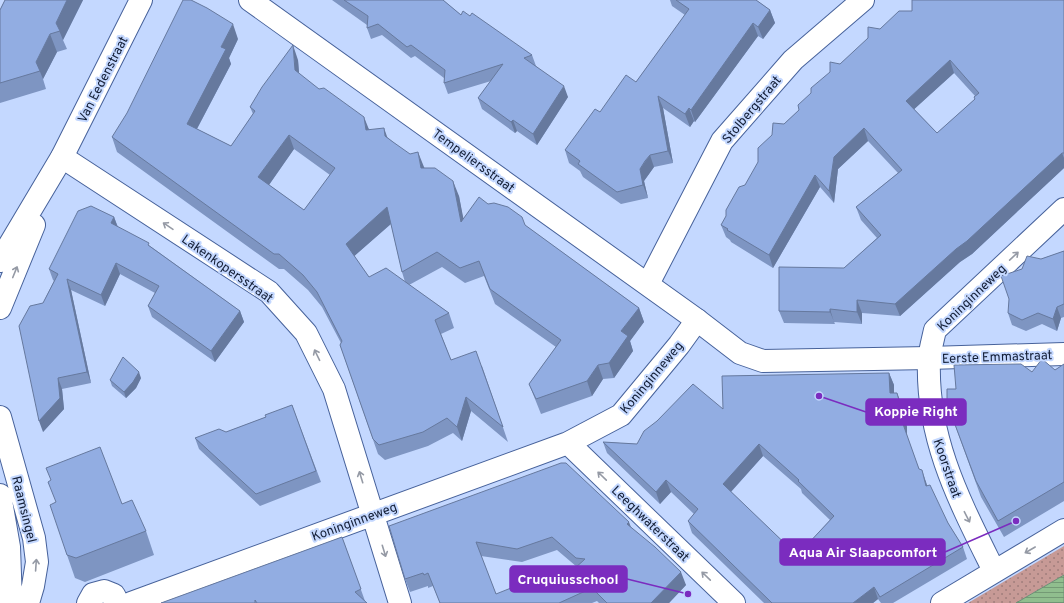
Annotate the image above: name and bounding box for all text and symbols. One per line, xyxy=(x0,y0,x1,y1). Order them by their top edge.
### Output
street label: Van Eedenstraat xyxy=(75,34,132,126)
street label: Stolbergstraat xyxy=(720,73,786,147)
street label: Tempeliersstraat xyxy=(429,126,517,197)
one-way arrow xyxy=(163,222,174,230)
street label: Lakenkopersstraat xyxy=(178,232,276,307)
one-way arrow xyxy=(1008,252,1018,261)
street label: Koninginneweg xyxy=(935,262,1010,335)
one-way arrow xyxy=(11,266,19,278)
street label: Koninginneweg xyxy=(618,339,688,418)
street label: Eerste Emmastraat xyxy=(942,348,1053,368)
one-way arrow xyxy=(313,349,320,361)
callout: Koppie Right xyxy=(866,399,966,425)
text: Koppie Right xyxy=(874,404,958,421)
street label: Koorstraat xyxy=(929,437,964,500)
one-way arrow xyxy=(357,470,364,483)
one-way arrow xyxy=(597,471,607,481)
street label: Raamsingel xyxy=(7,475,39,544)
street label: Leeghwaterstraat xyxy=(607,483,692,566)
street label: Koninginneweg xyxy=(310,500,400,546)
one-way arrow xyxy=(964,511,971,523)
callout: Aqua Air Slaapcomfort xyxy=(780,539,945,565)
one-way arrow xyxy=(381,545,388,558)
text: Aqua Air Slaapcomfort xyxy=(789,545,937,562)
one-way arrow xyxy=(1024,546,1036,554)
one-way arrow xyxy=(32,559,39,572)
callout: Cruquiusschool xyxy=(510,566,627,592)
one-way arrow xyxy=(701,571,711,581)
text: Cruquiusschool xyxy=(517,572,619,589)

